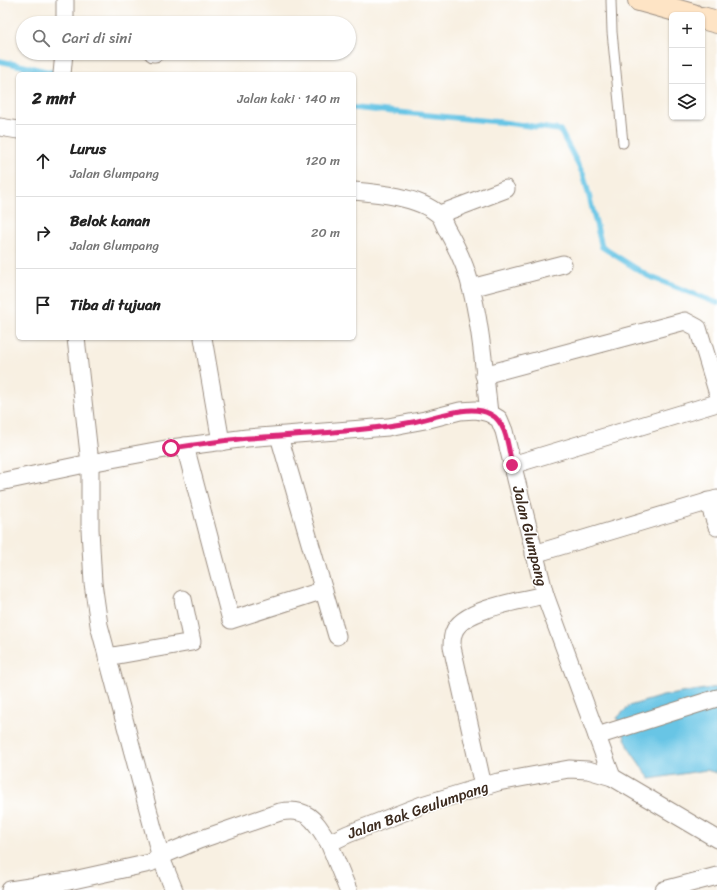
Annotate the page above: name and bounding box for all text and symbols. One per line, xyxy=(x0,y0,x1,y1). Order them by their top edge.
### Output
map controls xyxy=(669,12,705,120)
button: + xyxy=(669,12,705,48)
search box xyxy=(16,16,356,60)
text: Cari di sini xyxy=(62,25,132,51)
icon: search xyxy=(30,27,52,49)
button: − xyxy=(669,48,705,84)
text: 2 mnt xyxy=(32,83,75,113)
button: layers xyxy=(669,84,705,120)
text: Jalan kaki · 140 m xyxy=(237,87,340,110)
text: Lurus xyxy=(70,136,106,162)
text: 120 m xyxy=(305,149,340,172)
icon: ahead xyxy=(32,150,54,172)
text: Jalan Glumpang xyxy=(70,162,159,185)
text: Belok kanan xyxy=(70,208,150,234)
text: 20 m xyxy=(311,221,340,244)
icon: right xyxy=(32,222,54,244)
text: Jalan Glumpang xyxy=(70,234,159,257)
text: Tiba di tujuan xyxy=(70,292,161,318)
icon: arrive xyxy=(32,294,54,316)
route start xyxy=(162,439,180,457)
route end xyxy=(503,456,521,474)
street label: Jalan Glumpang xyxy=(505,482,555,589)
street label: Jalan Bak Geulumpang xyxy=(343,774,492,847)

